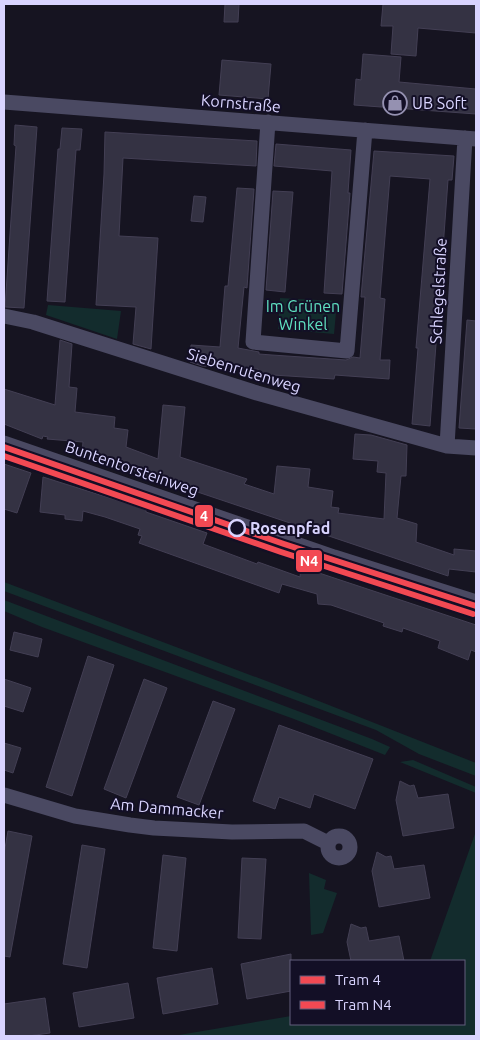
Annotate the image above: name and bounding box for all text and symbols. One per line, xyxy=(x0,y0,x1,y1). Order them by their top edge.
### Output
shop icon: UB Soft xyxy=(382,90,408,116)
street label: Kornstraße xyxy=(200,91,282,115)
place label: UB Soft xyxy=(412,94,468,112)
street label: Schlegelstraße xyxy=(426,238,450,344)
park label: Im Grünen Winkel xyxy=(266,297,340,333)
street label: Siebenrutenweg xyxy=(185,344,303,396)
street label: Buntentorsteinweg xyxy=(63,437,201,499)
line badge: 4 xyxy=(194,504,214,528)
text: 4 xyxy=(200,508,208,524)
marker: Rosenpfad xyxy=(228,519,246,537)
place label: Rosenpfad xyxy=(250,519,330,537)
line badge: N4 xyxy=(295,549,323,573)
text: N4 xyxy=(300,553,318,569)
street label: Am Dammacker xyxy=(110,794,224,822)
legend xyxy=(290,960,465,1025)
text: Tram 4 xyxy=(335,971,381,988)
text: Tram N4 xyxy=(335,996,392,1013)

